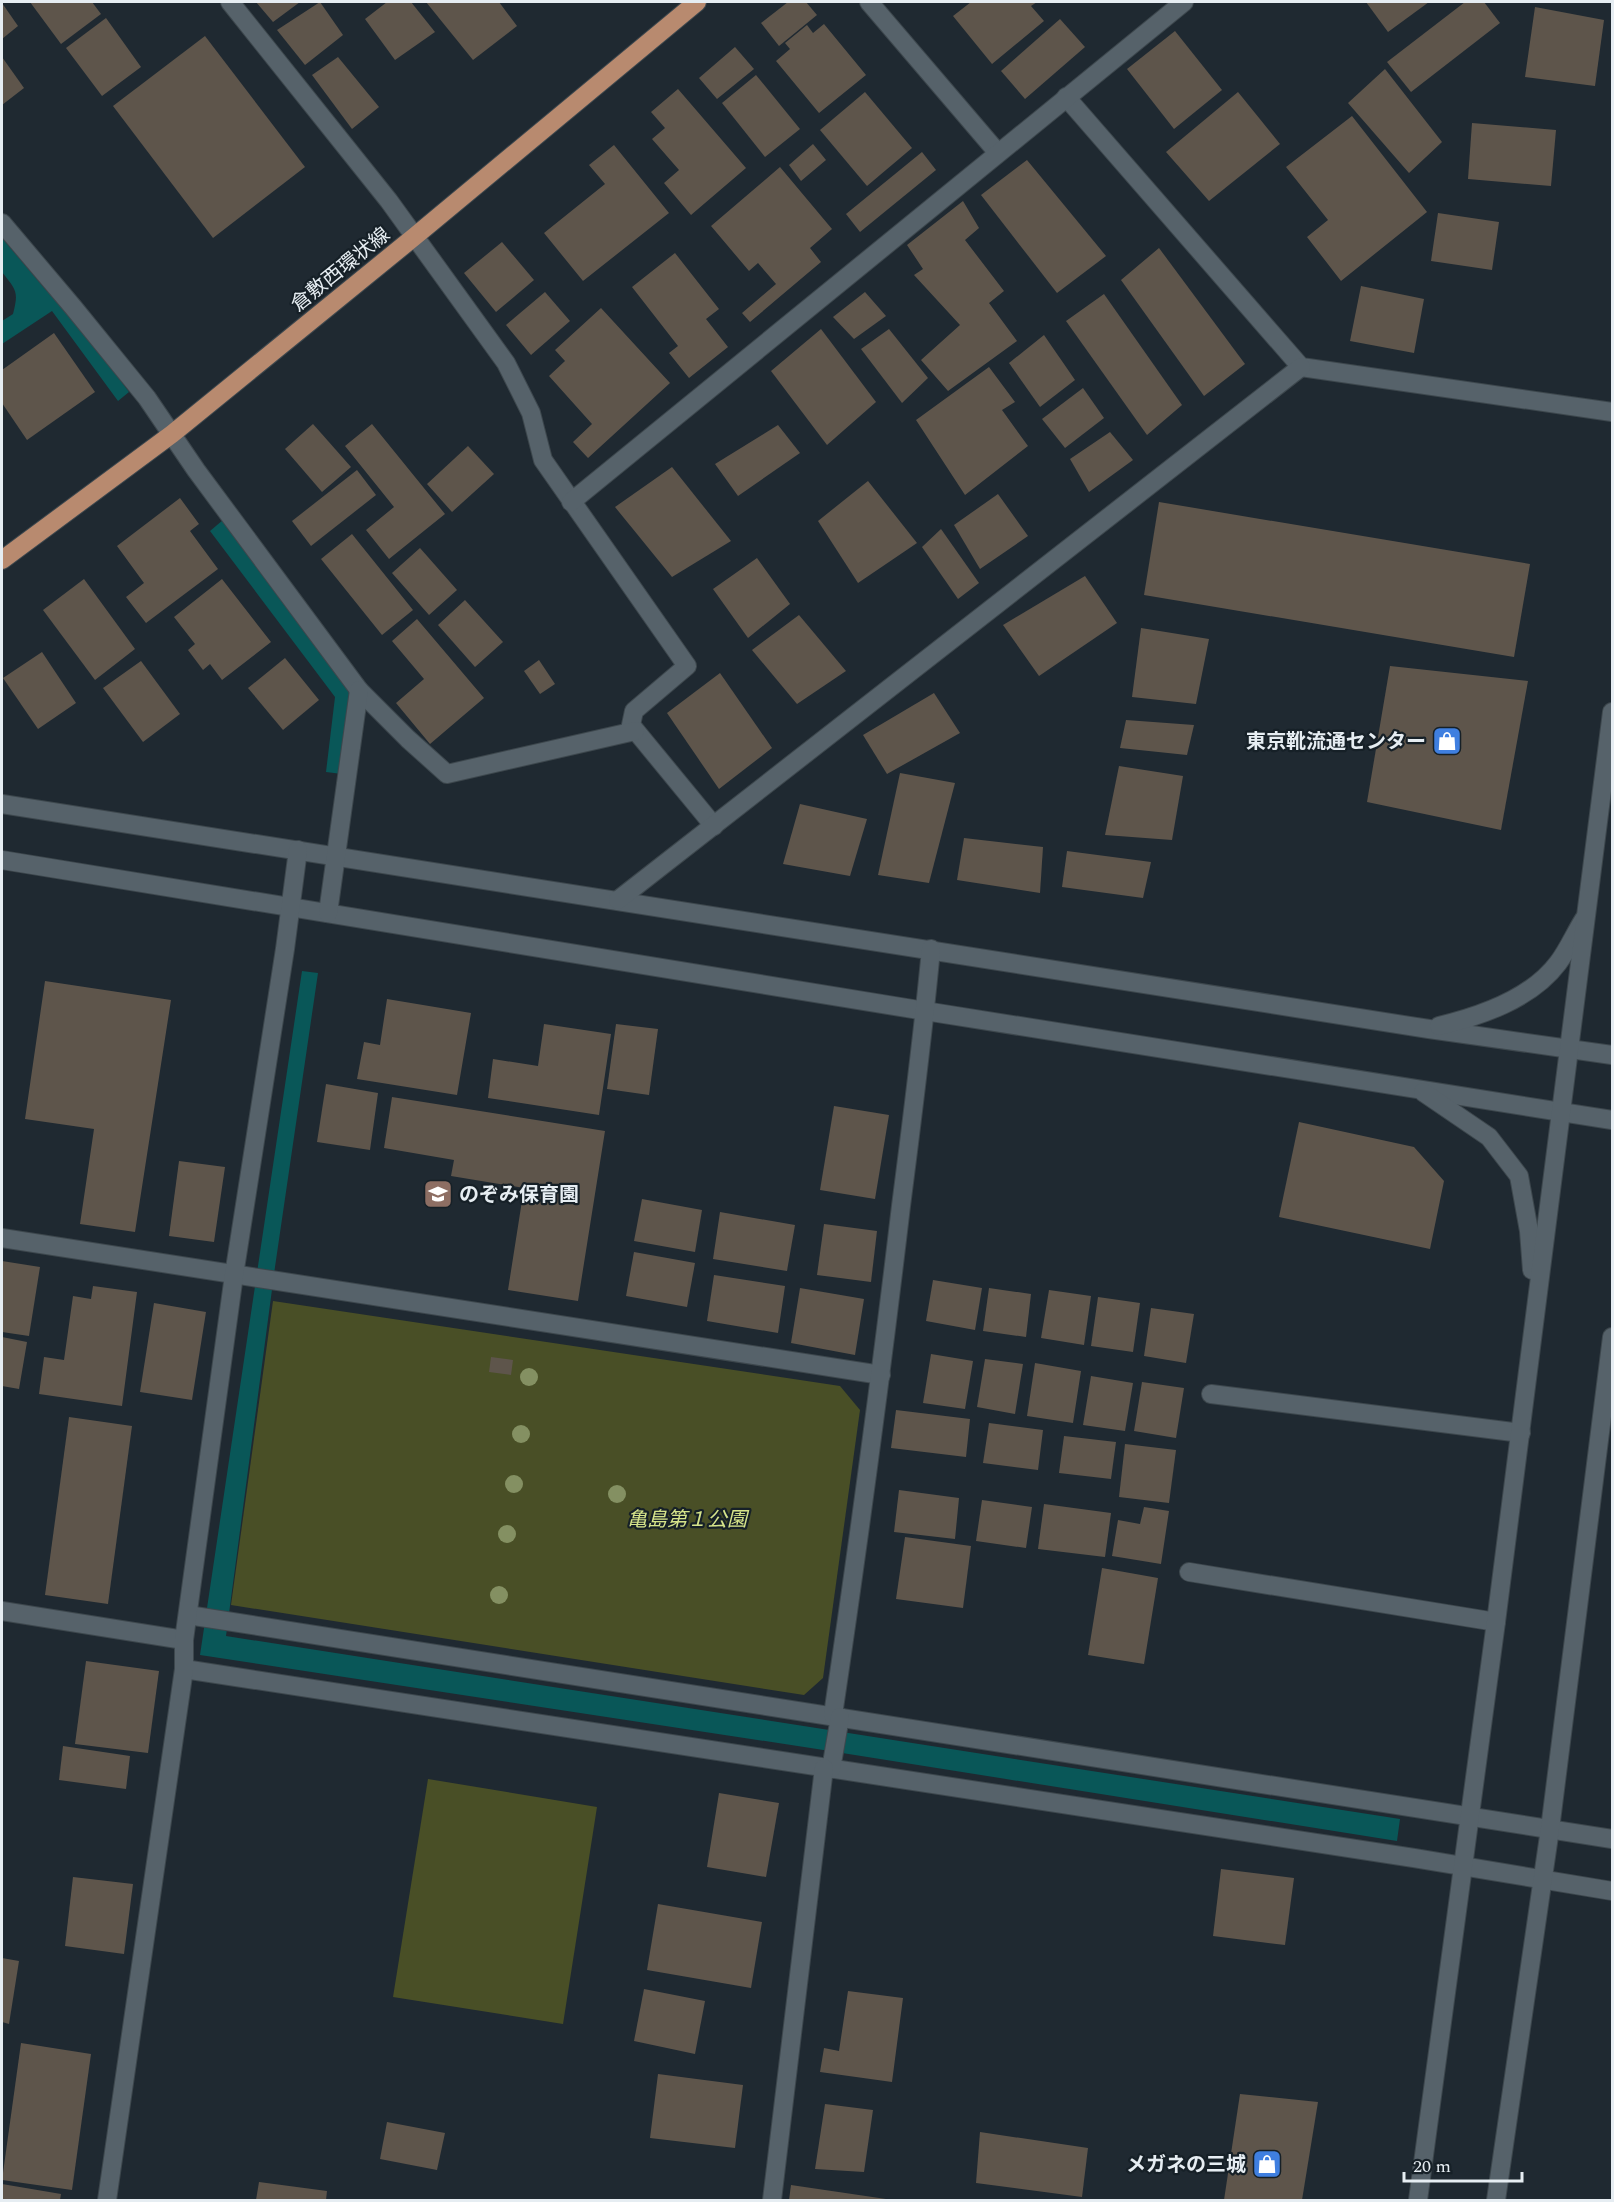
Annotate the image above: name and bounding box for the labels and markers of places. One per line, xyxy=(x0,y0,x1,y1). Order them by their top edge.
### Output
shop icon: 東京靴流通センター xyxy=(1431,725,1463,757)
place label: 東京靴流通センター xyxy=(1246,727,1426,757)
school or university icon: のぞみ保育園 xyxy=(422,1178,454,1210)
place label: のぞみ保育園 xyxy=(459,1180,579,1210)
shop icon: メガネの三城 xyxy=(1251,2148,1283,2180)
place label: メガネの三城 xyxy=(1126,2150,1246,2180)

